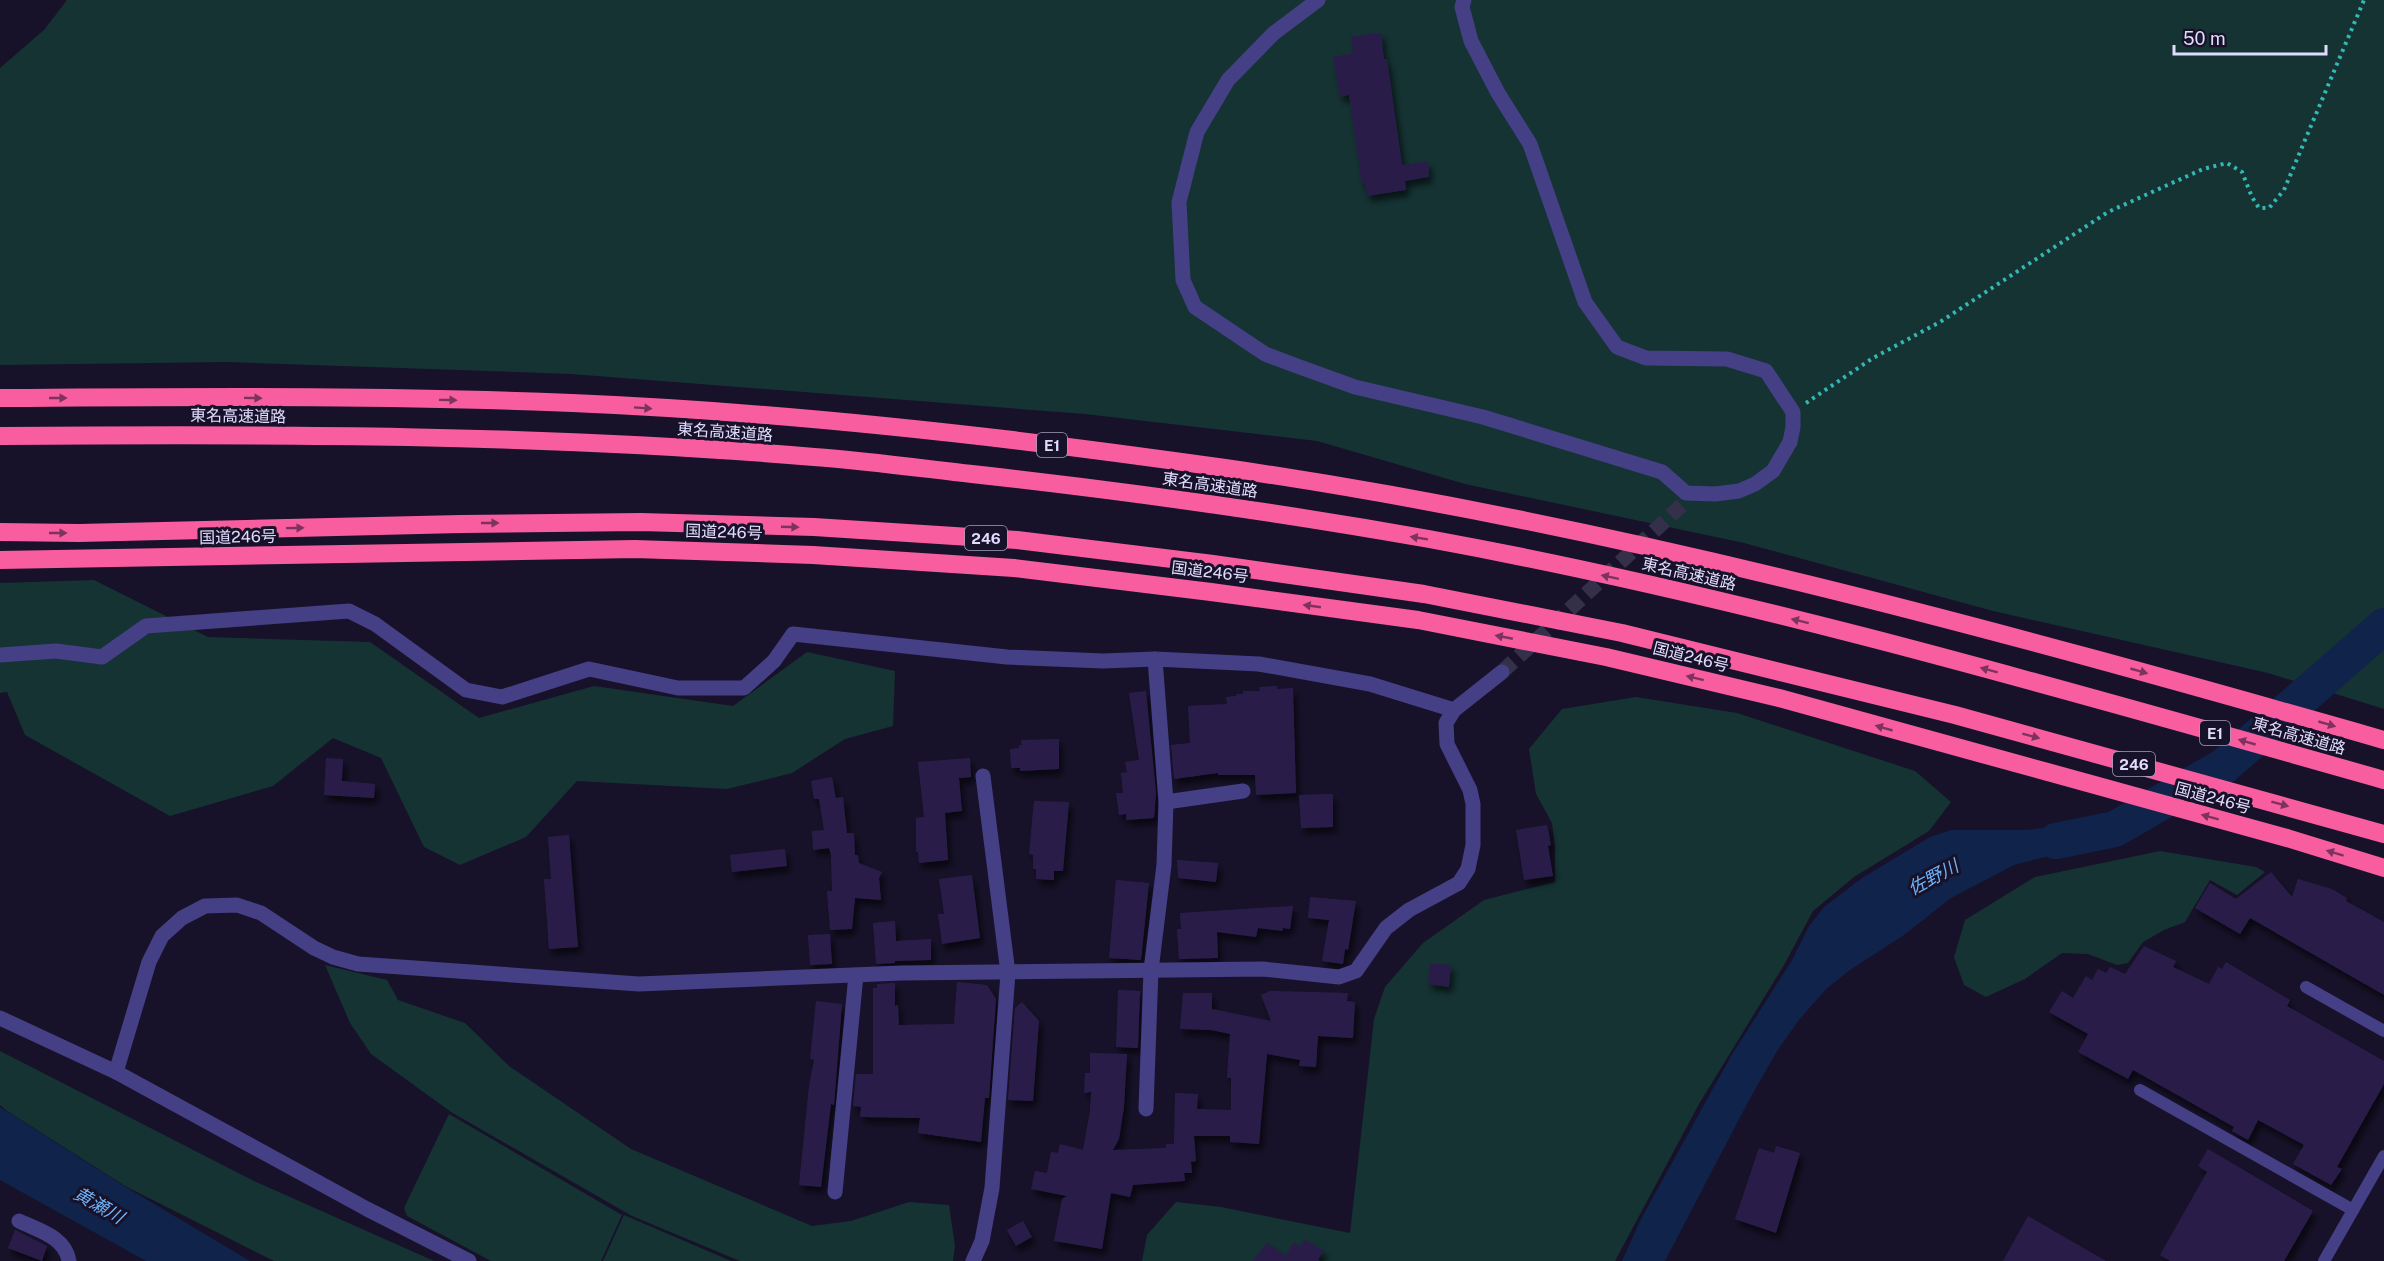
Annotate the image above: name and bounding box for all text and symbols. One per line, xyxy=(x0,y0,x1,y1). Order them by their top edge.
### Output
scale bar xyxy=(2174,18,2326,56)
text: 50 m xyxy=(2183,28,2226,49)
one-way arrow xyxy=(49,393,68,403)
one-way arrow xyxy=(244,393,263,403)
one-way arrow xyxy=(439,395,458,405)
one-way arrow xyxy=(634,403,653,412)
street label: 東名高速道路 xyxy=(190,406,286,426)
street label: 東名高速道路 xyxy=(676,419,774,445)
road number: E1 xyxy=(1037,433,1067,457)
street label: 東名高速道路 xyxy=(1161,469,1259,501)
one-way arrow xyxy=(481,519,500,528)
street label: 国道246号 xyxy=(685,521,763,543)
one-way arrow xyxy=(781,522,800,531)
one-way arrow xyxy=(286,523,305,532)
road number: 246 xyxy=(965,526,1007,550)
street label: 国道246号 xyxy=(199,527,277,547)
one-way arrow xyxy=(49,528,68,538)
one-way arrow xyxy=(1410,533,1429,542)
street label: 東名高速道路 xyxy=(1640,554,1738,594)
street label: 国道246号 xyxy=(1170,558,1250,586)
one-way arrow xyxy=(1601,572,1620,581)
one-way arrow xyxy=(1302,601,1321,610)
one-way arrow xyxy=(1791,615,1809,625)
one-way arrow xyxy=(1495,632,1514,641)
street label: 国道246号 xyxy=(1651,638,1731,676)
one-way arrow xyxy=(1980,665,1998,674)
one-way arrow xyxy=(2131,667,2149,676)
one-way arrow xyxy=(1686,673,1704,683)
street label: 東名高速道路 xyxy=(2250,714,2348,758)
one-way arrow xyxy=(2318,720,2336,729)
road number: E1 xyxy=(2200,721,2230,745)
one-way arrow xyxy=(1874,723,1892,732)
one-way arrow xyxy=(2022,732,2040,741)
one-way arrow xyxy=(2238,736,2256,746)
road number: 246 xyxy=(2113,752,2155,776)
street label: 国道246号 xyxy=(2173,779,2253,817)
one-way arrow xyxy=(2271,800,2289,810)
one-way arrow xyxy=(2201,812,2219,821)
one-way arrow xyxy=(2326,848,2344,857)
water label: 佐野川 xyxy=(1904,854,1964,899)
water label: 黄瀬川 xyxy=(70,1182,129,1229)

